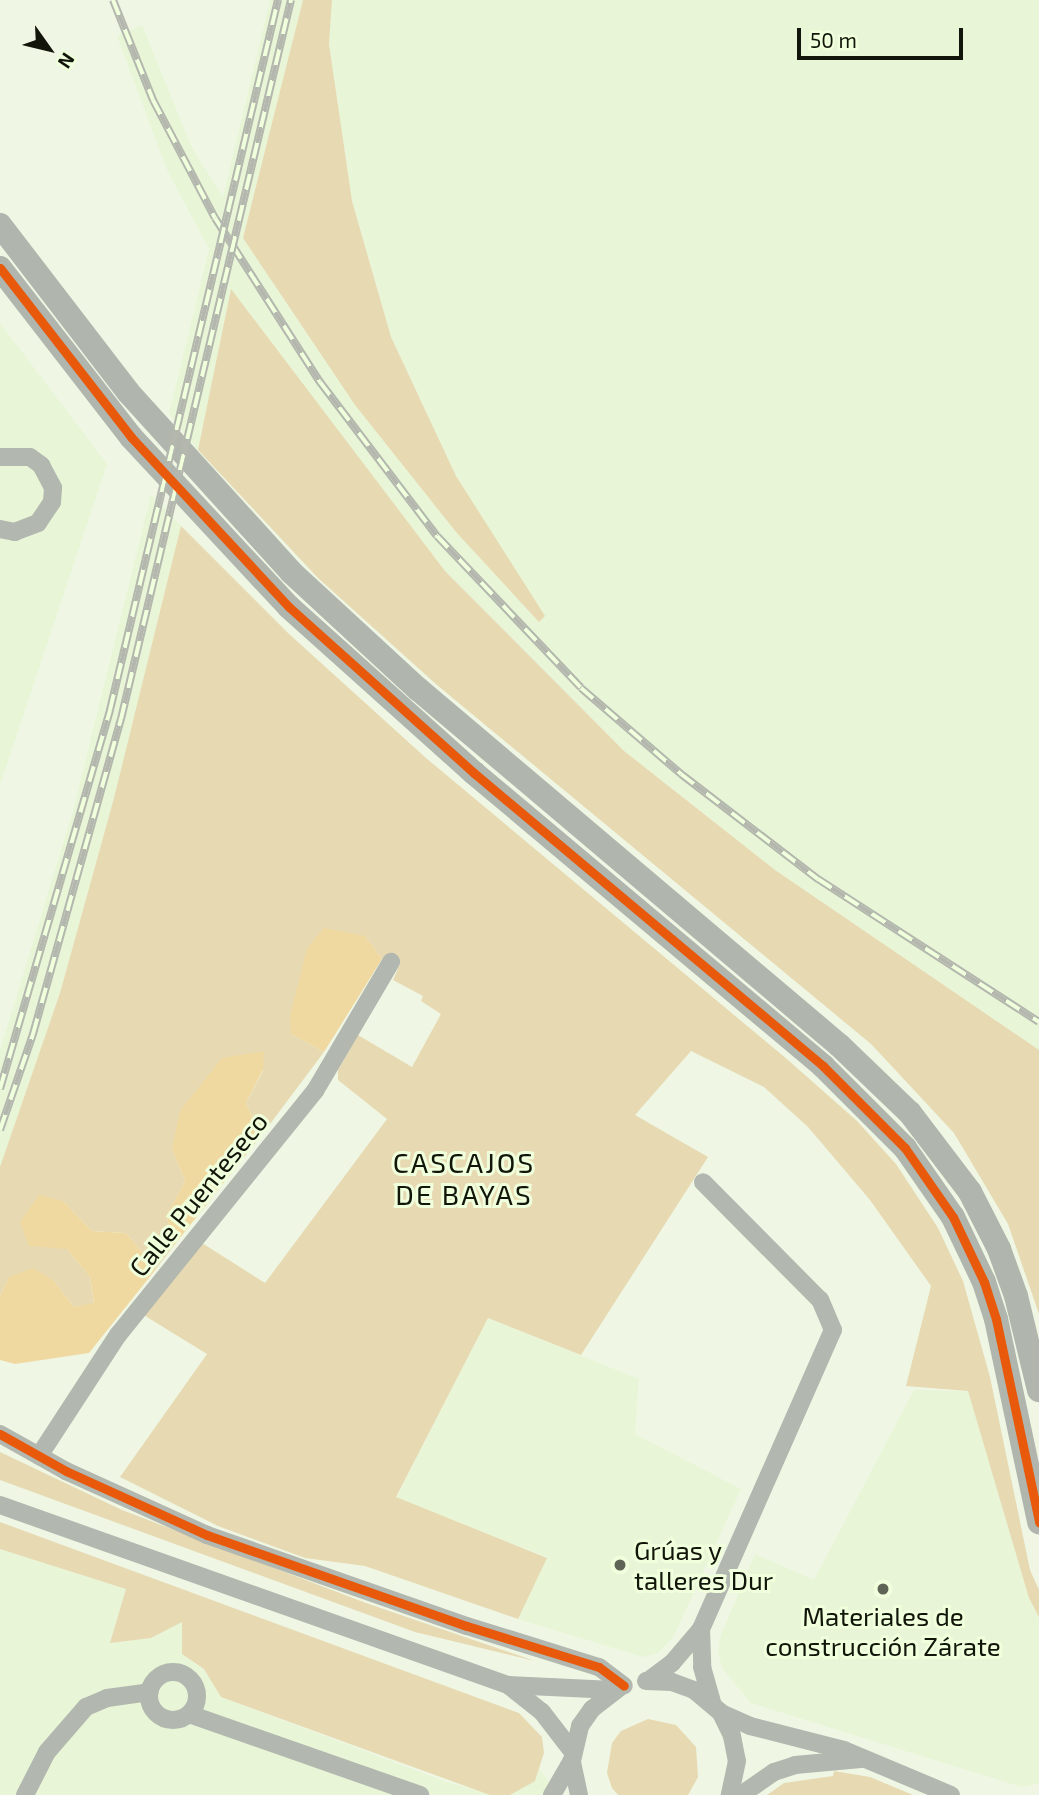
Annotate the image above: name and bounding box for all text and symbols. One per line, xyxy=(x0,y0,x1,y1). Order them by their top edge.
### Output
north arrow xyxy=(14,14,84,84)
scale bar xyxy=(801,14,967,58)
text: 50 m xyxy=(810,27,857,52)
text: N xyxy=(53,49,80,73)
street label: Calle Puenteseco xyxy=(122,1106,274,1282)
district label: CASCAJOS DE BAYAS xyxy=(394,1145,534,1211)
place label: Grúas y talleres Dur xyxy=(634,1534,773,1596)
marker: Grúas y talleres Dur xyxy=(612,1557,628,1573)
marker: Materiales de construcción Zárate xyxy=(875,1581,891,1597)
place label: Materiales de construcción Zárate xyxy=(765,1600,1001,1662)

